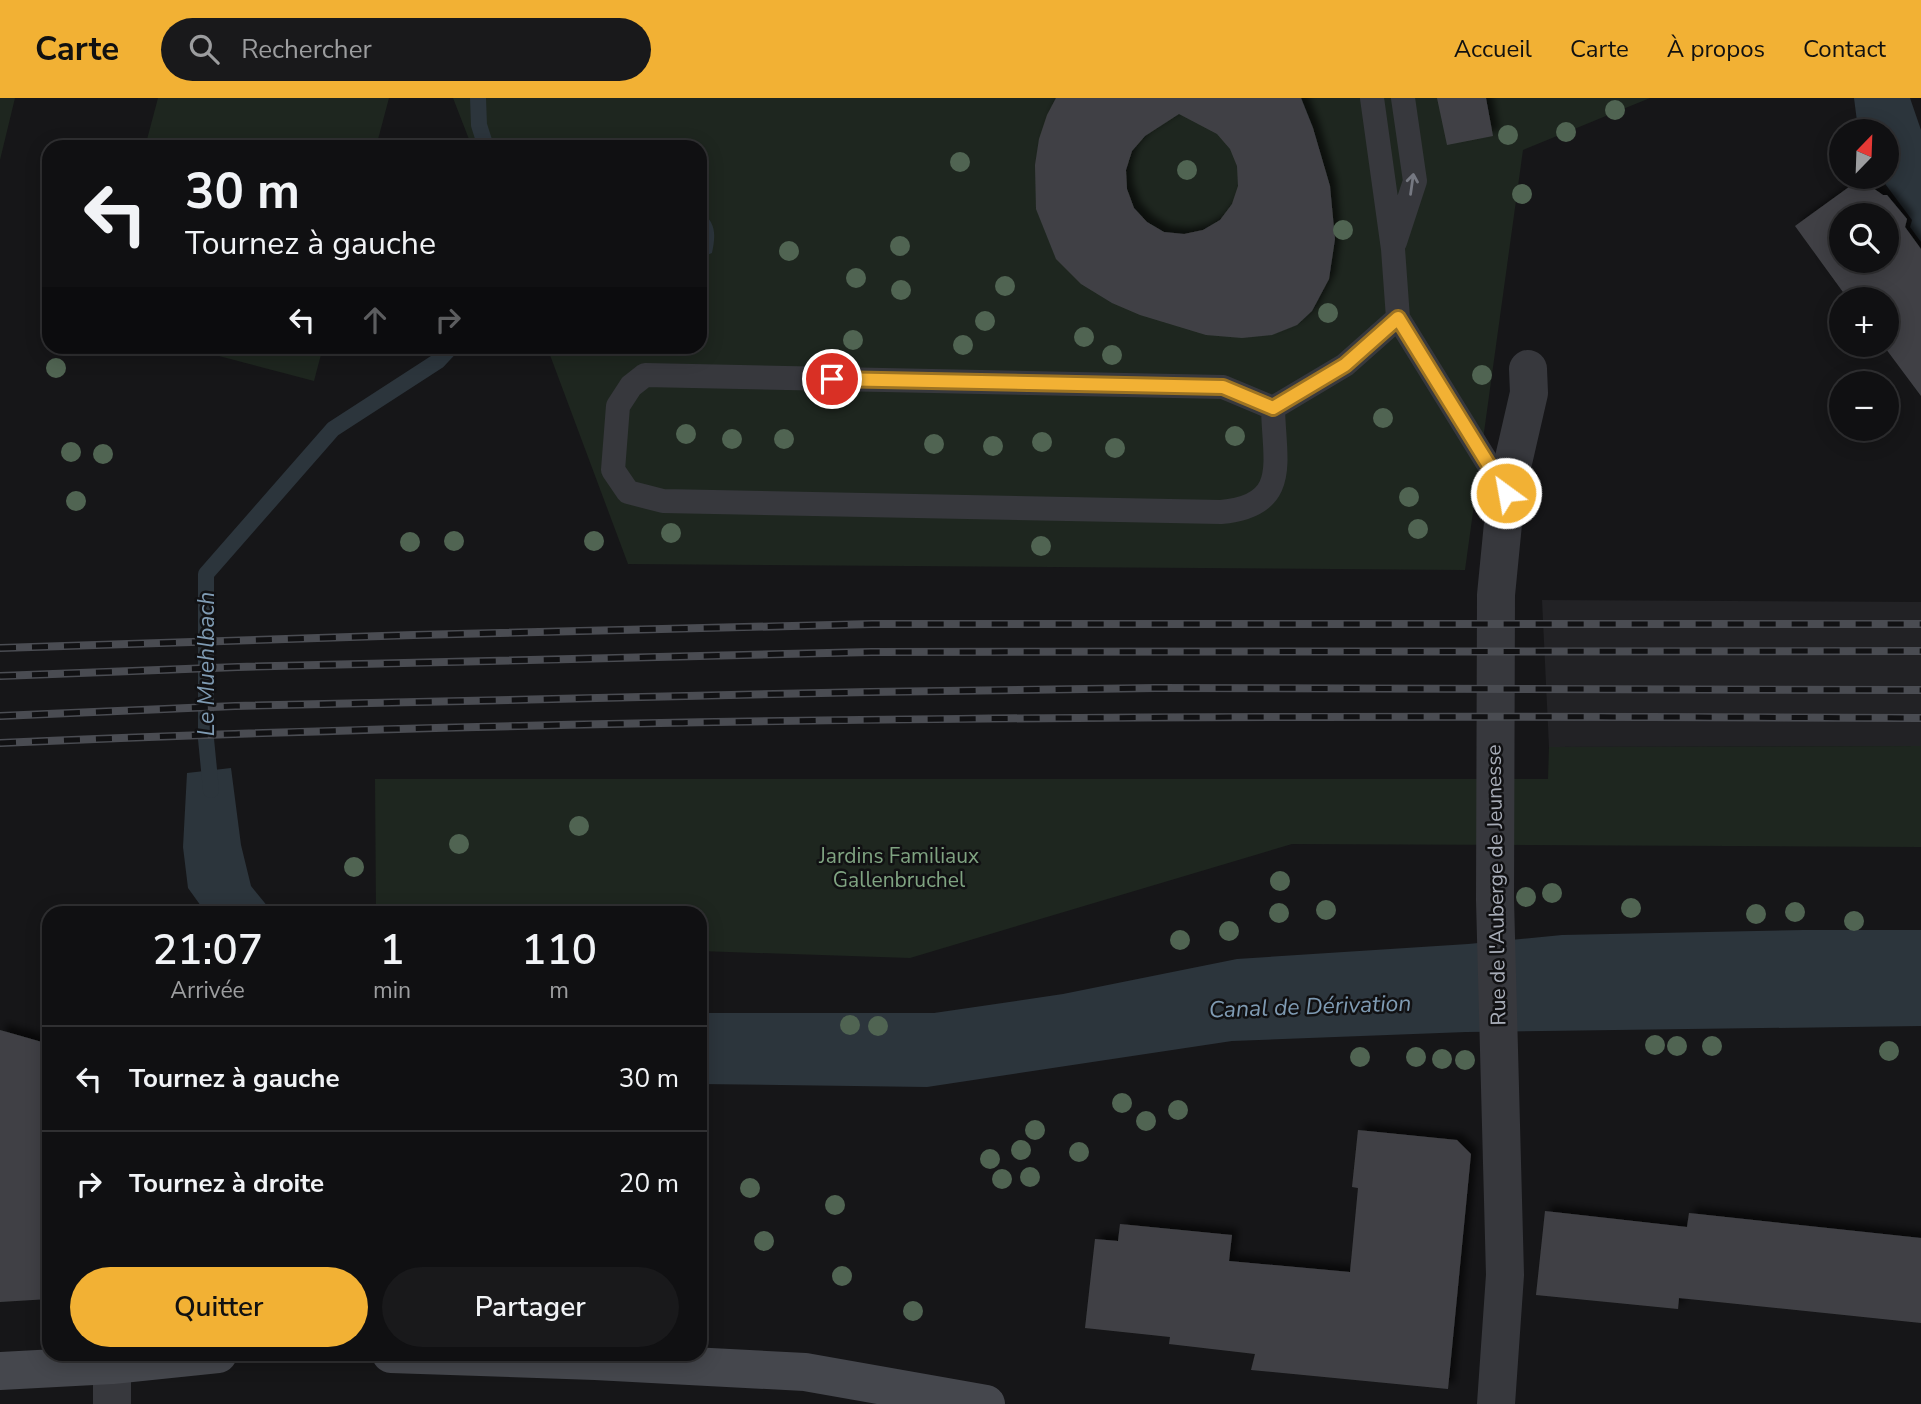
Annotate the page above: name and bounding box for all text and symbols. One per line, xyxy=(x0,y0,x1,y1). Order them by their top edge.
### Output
search box xyxy=(161,18,651,81)
text: Carte xyxy=(35,27,119,72)
icon: search xyxy=(185,30,223,68)
text: Rechercher xyxy=(241,32,372,67)
text: Accueil xyxy=(1454,33,1532,65)
text: Carte xyxy=(1570,33,1629,65)
text: À propos xyxy=(1667,33,1765,65)
text: Contact xyxy=(1803,33,1886,65)
north arrow xyxy=(1829,119,1899,189)
map controls xyxy=(1829,119,1899,441)
text: 30 m xyxy=(185,158,300,225)
icon: left xyxy=(70,168,161,259)
one-way arrow xyxy=(1405,173,1418,196)
button: search xyxy=(1829,203,1899,273)
text: Tournez à gauche xyxy=(185,222,436,265)
button: + xyxy=(1829,287,1899,357)
icon: left xyxy=(283,301,321,339)
icon: ahead xyxy=(356,301,394,339)
icon: right xyxy=(429,301,467,339)
pin xyxy=(802,349,862,409)
icon: arrive xyxy=(813,360,851,398)
button: − xyxy=(1829,371,1899,441)
position arrow xyxy=(1469,456,1543,530)
water label: Le Muehlbach xyxy=(191,592,222,736)
street label: Rue de l'Auberge de Jeunesse xyxy=(1480,744,1512,1026)
park label: Jardins Familiaux Gallenbruchel xyxy=(818,842,979,894)
text: 21:07 xyxy=(152,922,263,979)
text: 1 xyxy=(379,922,405,979)
text: 110 xyxy=(521,922,597,979)
text: Arrivée xyxy=(170,975,245,1006)
text: min xyxy=(373,975,411,1006)
text: m xyxy=(549,975,569,1006)
water label: Canal de Dérivation xyxy=(1208,987,1412,1026)
icon: left xyxy=(70,1060,108,1098)
text: Tournez à gauche xyxy=(129,1061,340,1096)
text: 30 m xyxy=(619,1061,679,1096)
icon: right xyxy=(70,1165,108,1203)
text: Tournez à droite xyxy=(129,1166,324,1201)
text: 20 m xyxy=(619,1166,679,1201)
button: Quitter xyxy=(70,1267,368,1347)
button: Partager xyxy=(382,1267,679,1347)

